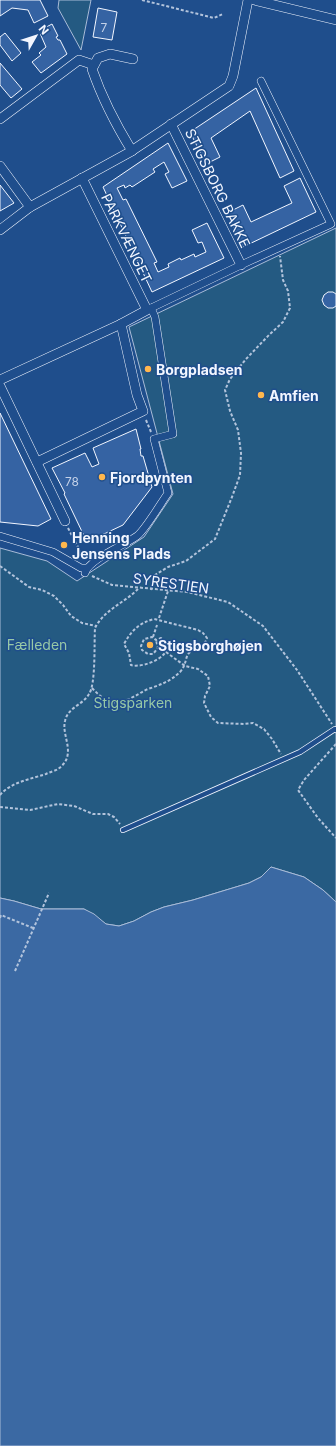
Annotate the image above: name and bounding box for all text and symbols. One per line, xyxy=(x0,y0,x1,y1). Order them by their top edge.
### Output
north arrow xyxy=(16,16,56,56)
house number: 7 xyxy=(101,20,108,35)
text: N xyxy=(36,22,52,37)
street label: STIGSBORG BAKKE xyxy=(182,126,254,250)
street label: PARKVÆNGET xyxy=(98,191,156,285)
place label: Borgpladsen xyxy=(156,361,243,378)
marker: Borgpladsen xyxy=(143,364,153,374)
place label: Amfien xyxy=(269,387,319,404)
marker: Amfien xyxy=(256,390,266,400)
place label: Fjordpynten xyxy=(110,469,193,486)
marker: Fjordpynten xyxy=(97,472,107,482)
house number: 78 xyxy=(65,474,79,489)
place label: Henning Jensens Plads xyxy=(72,529,171,562)
marker: Henning Jensens Plads xyxy=(59,540,69,550)
street label: SYRESTIEN xyxy=(132,569,210,597)
park label: Fælleden xyxy=(7,636,67,653)
place label: Stigsborghøjen xyxy=(158,637,263,654)
marker: Stigsborghøjen xyxy=(145,640,155,650)
park label: Stigsparken xyxy=(94,694,172,711)

